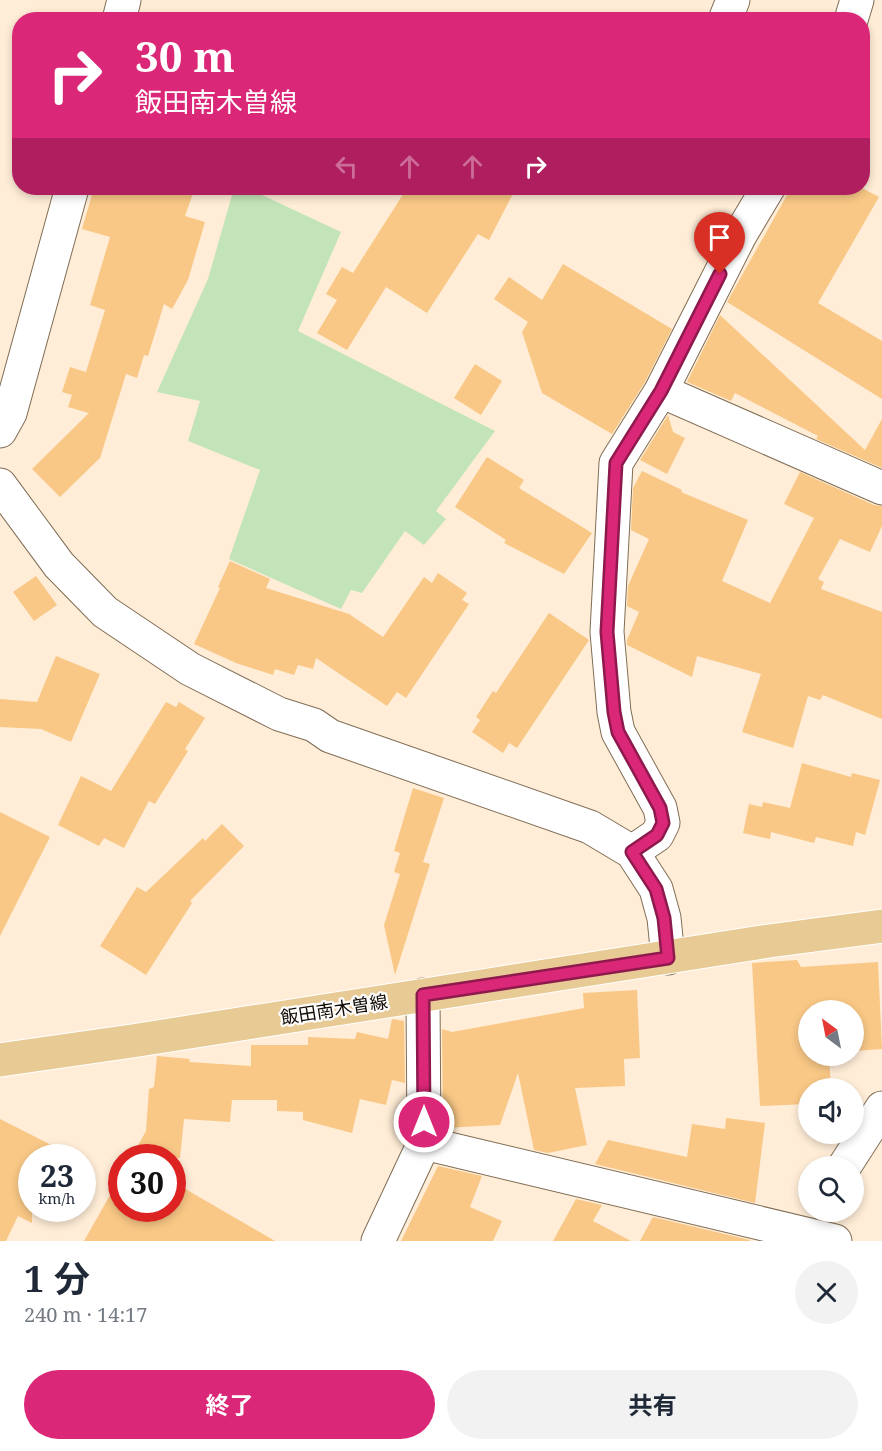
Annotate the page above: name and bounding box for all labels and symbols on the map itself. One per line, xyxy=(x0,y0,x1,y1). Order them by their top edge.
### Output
pin xyxy=(694,212,745,274)
street label: 飯田南木曽線 xyxy=(279,989,389,1029)
north arrow xyxy=(798,1000,864,1066)
position arrow xyxy=(392,1090,456,1154)
speed limit sign: 30 xyxy=(108,1144,186,1222)

